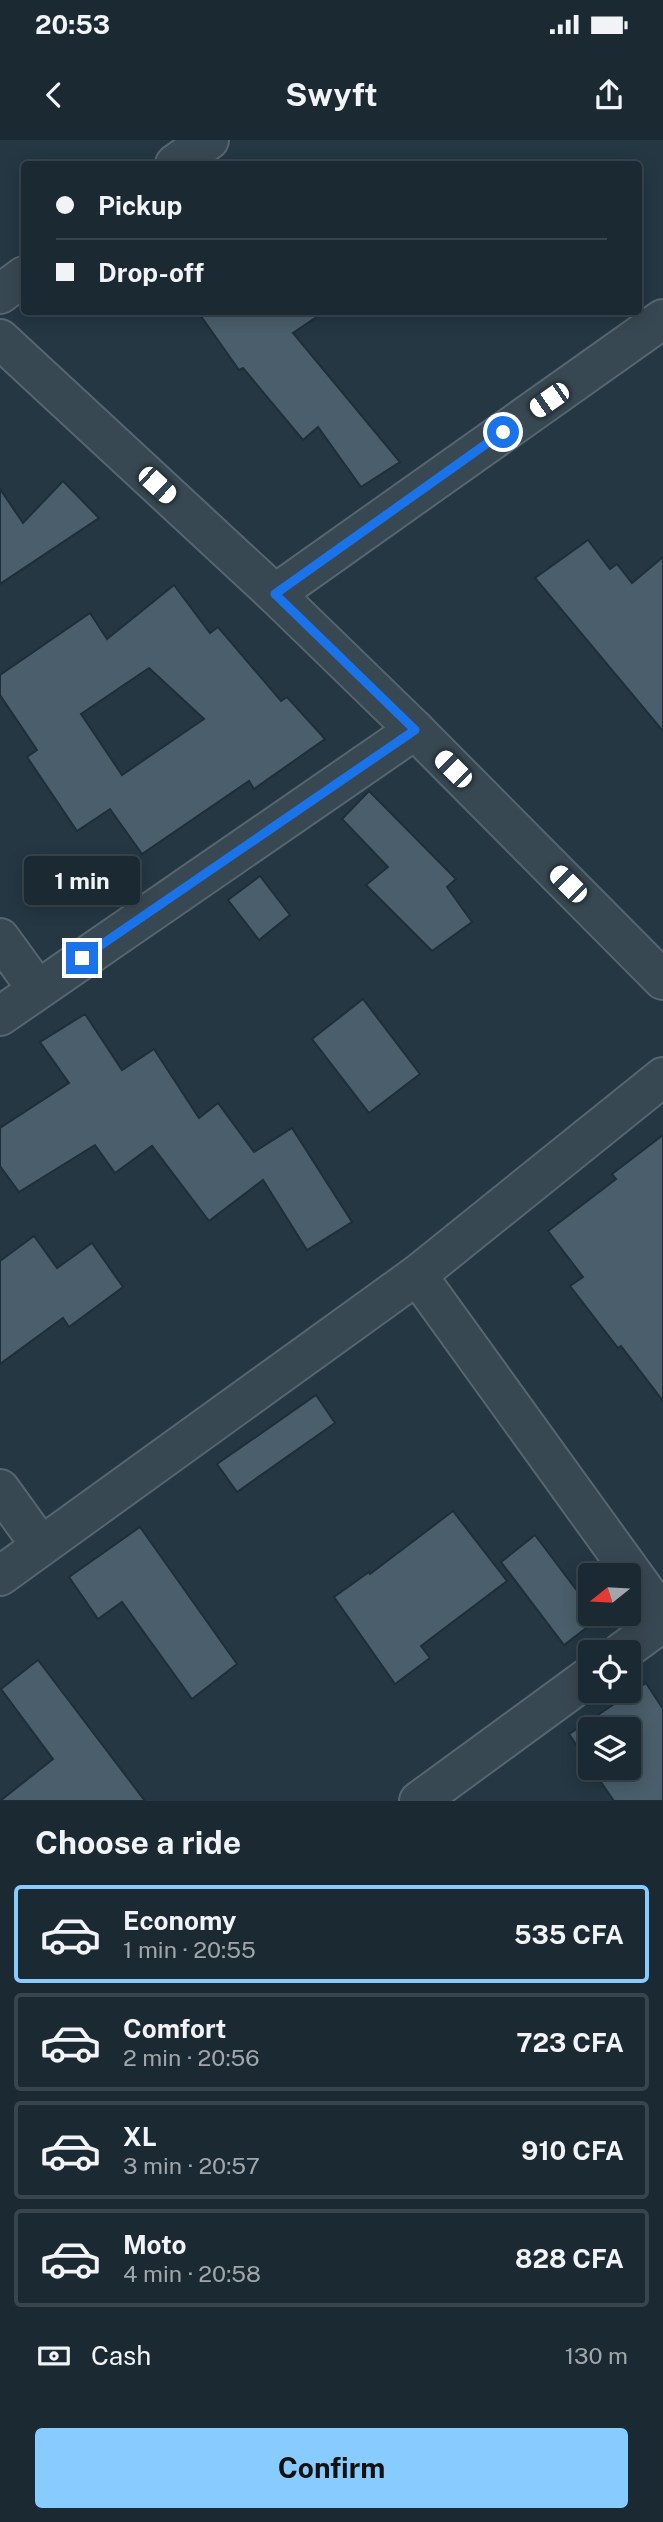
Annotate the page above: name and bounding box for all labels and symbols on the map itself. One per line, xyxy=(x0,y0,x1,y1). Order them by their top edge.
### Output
car xyxy=(526,379,573,421)
route start xyxy=(487,416,519,448)
car xyxy=(135,463,180,507)
car xyxy=(431,747,476,791)
callout: 1 min xyxy=(24,856,140,906)
car xyxy=(546,862,591,906)
route end xyxy=(66,942,98,974)
north arrow xyxy=(578,1563,640,1626)

